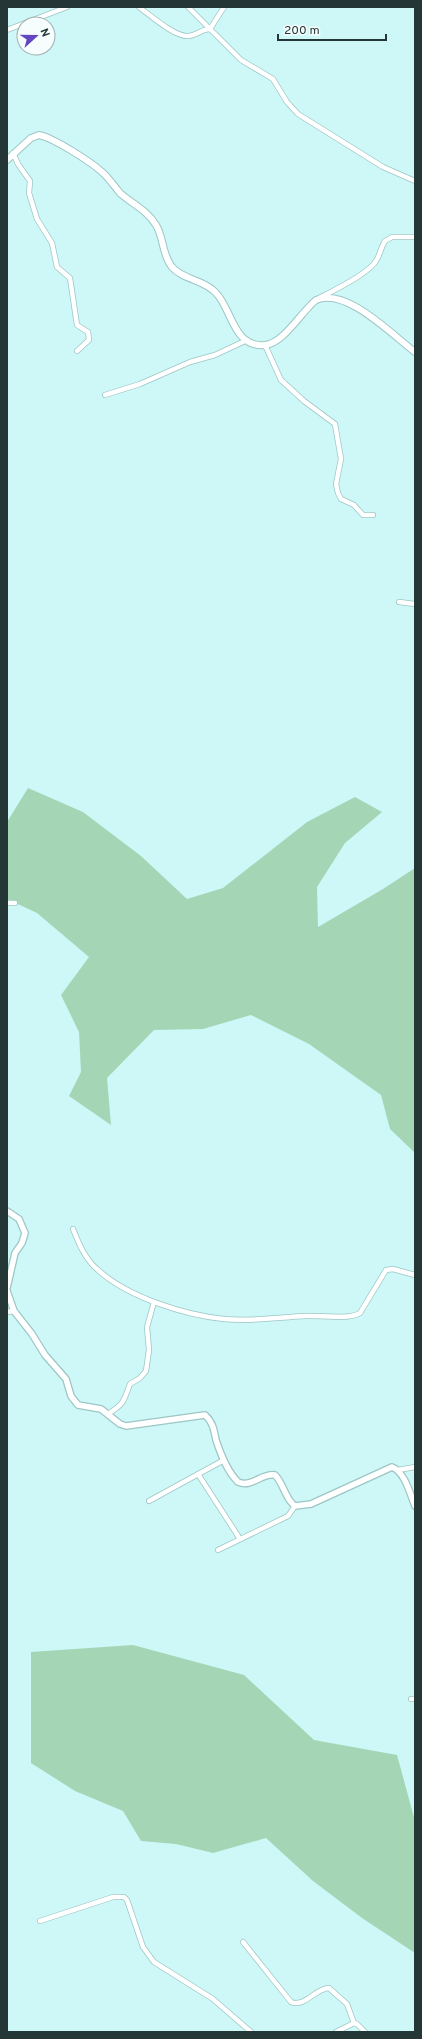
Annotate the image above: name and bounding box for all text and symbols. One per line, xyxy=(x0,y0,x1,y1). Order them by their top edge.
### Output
north arrow xyxy=(16,16,56,56)
scale bar xyxy=(278,16,386,42)
text: 200 m xyxy=(284,23,320,39)
text: N xyxy=(36,27,52,39)

